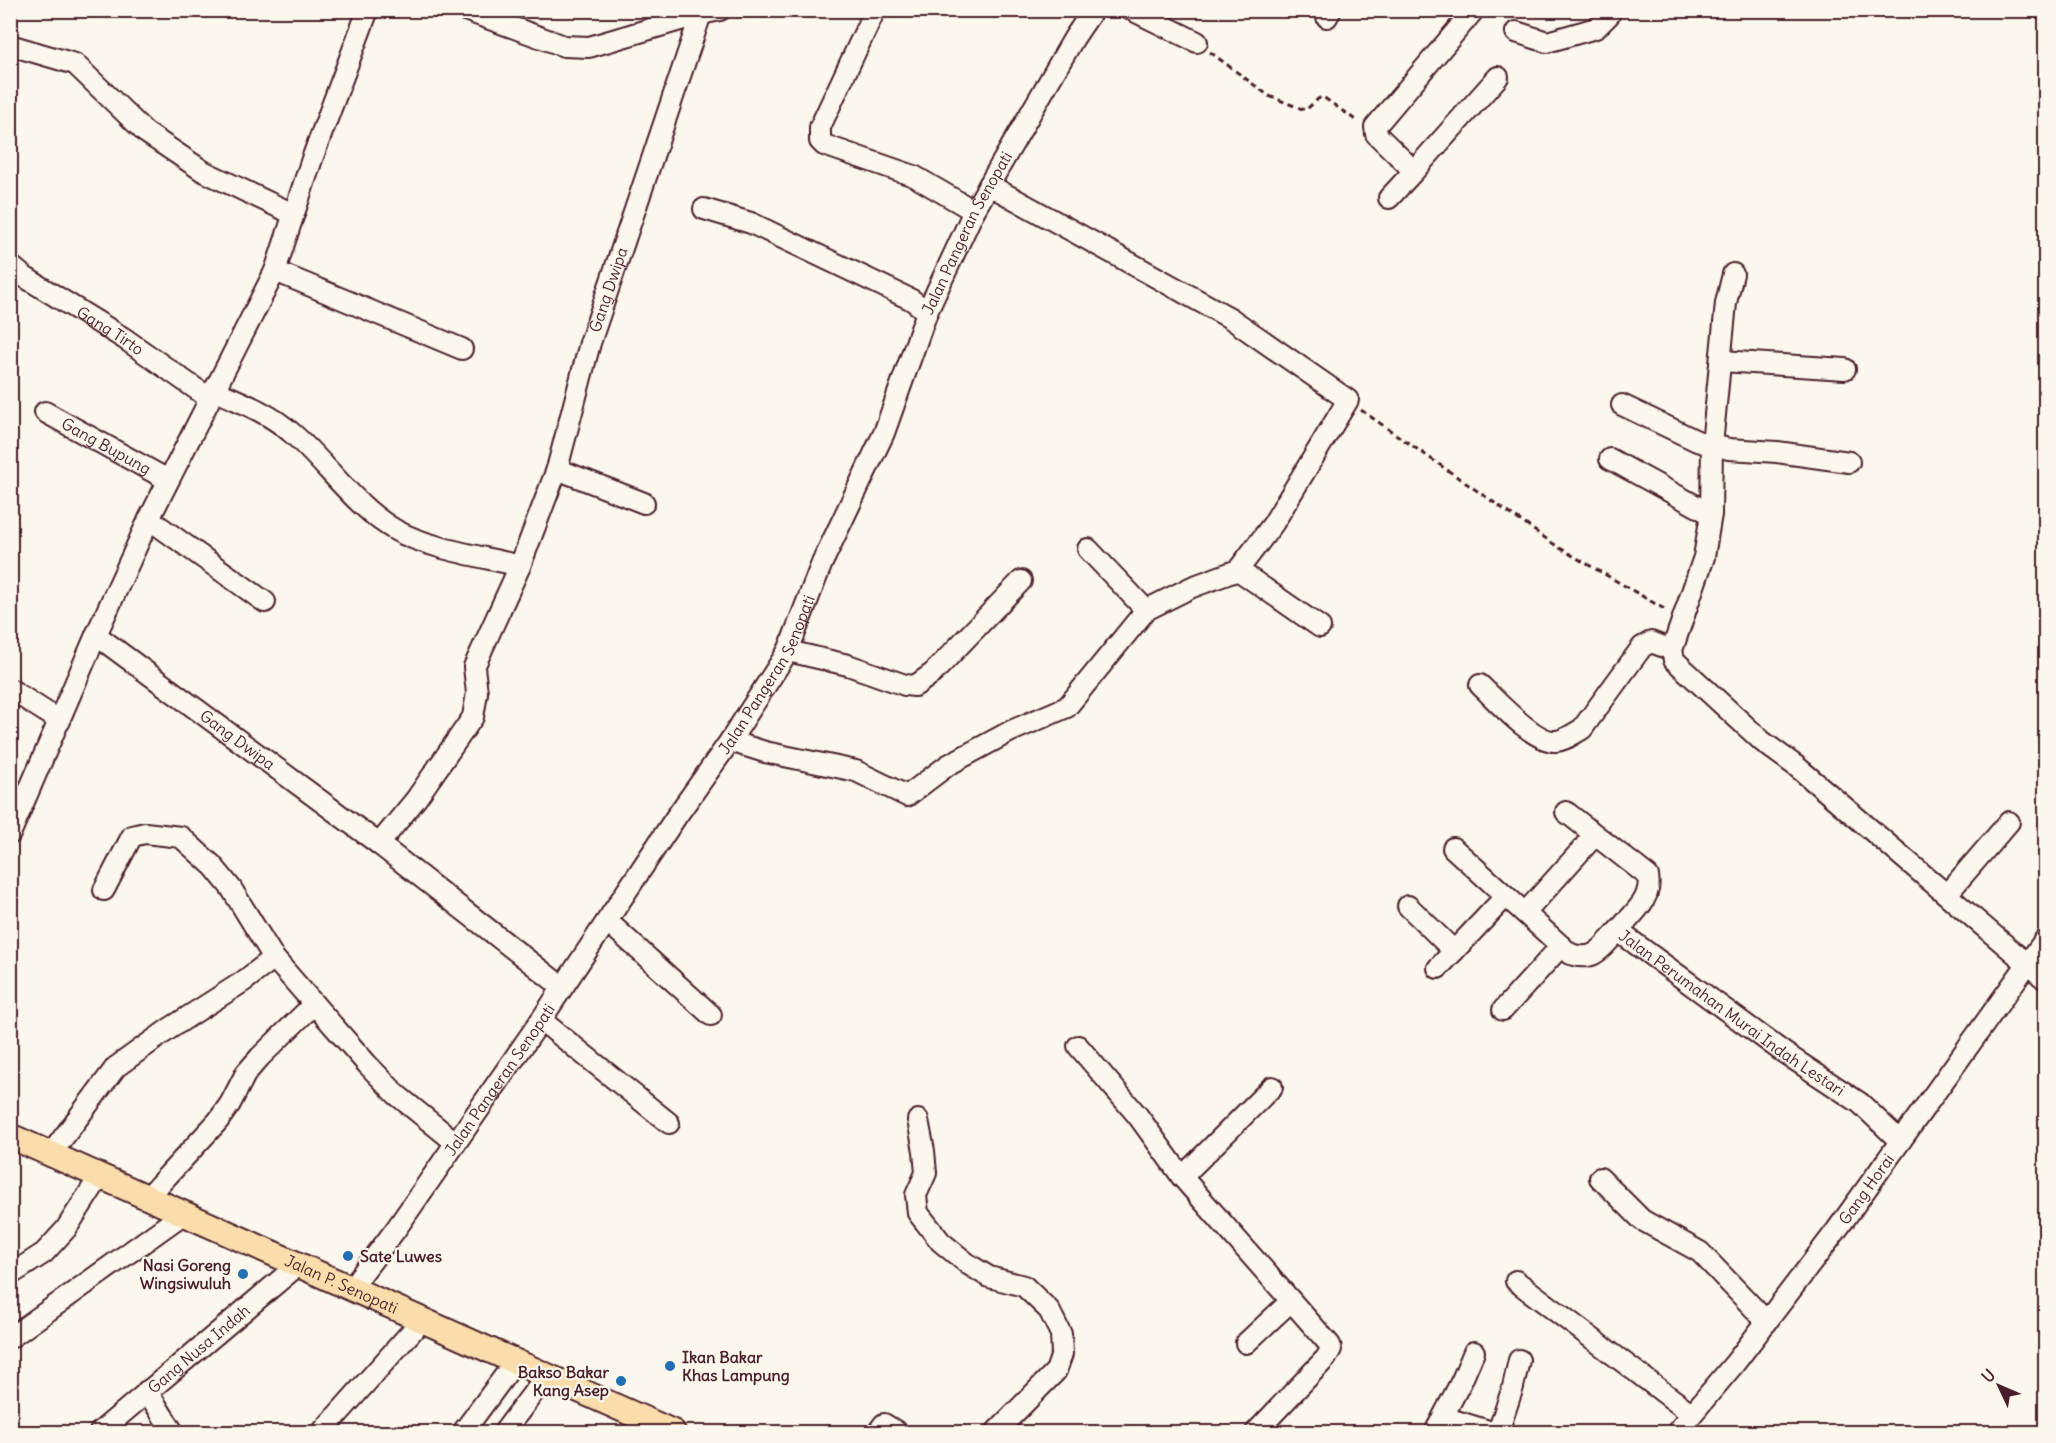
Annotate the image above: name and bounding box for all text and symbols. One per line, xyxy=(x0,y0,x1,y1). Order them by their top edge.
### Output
street label: Jalan Pangeran Senopati xyxy=(917,148,1016,317)
street label: Gang Dwipa xyxy=(584,244,632,335)
street label: Gang Tirto xyxy=(73,302,148,359)
street label: Gang Bupung xyxy=(58,413,155,479)
street label: Jalan Pangeran Senopati xyxy=(714,592,819,758)
street label: Gang Dwipa xyxy=(196,705,279,774)
street label: Jalan Perumahan Murai Indah Lestari xyxy=(1615,925,1849,1100)
street label: Jalan Pangeran Senopati xyxy=(440,1000,559,1159)
street label: Gang Horai xyxy=(1834,1150,1898,1228)
place label: Sate Luwes xyxy=(360,1246,442,1266)
marker: Sate Luwes xyxy=(341,1249,355,1263)
street label: Jalan P. Senopati xyxy=(282,1250,401,1318)
place label: Nasi Goreng Wingsiwuluh xyxy=(140,1255,231,1294)
marker: Nasi Goreng Wingsiwuluh xyxy=(236,1267,250,1281)
street label: Gang Nusa Indah xyxy=(144,1300,254,1397)
place label: Ikan Bakar Khas Lampung xyxy=(682,1347,790,1386)
north arrow xyxy=(1969,1356,2029,1416)
marker: Ikan Bakar Khas Lampung xyxy=(663,1359,677,1373)
place label: Bakso Bakar Kang Asep xyxy=(518,1362,609,1401)
text: U xyxy=(1977,1365,1999,1386)
marker: Bakso Bakar Kang Asep xyxy=(614,1374,628,1388)

